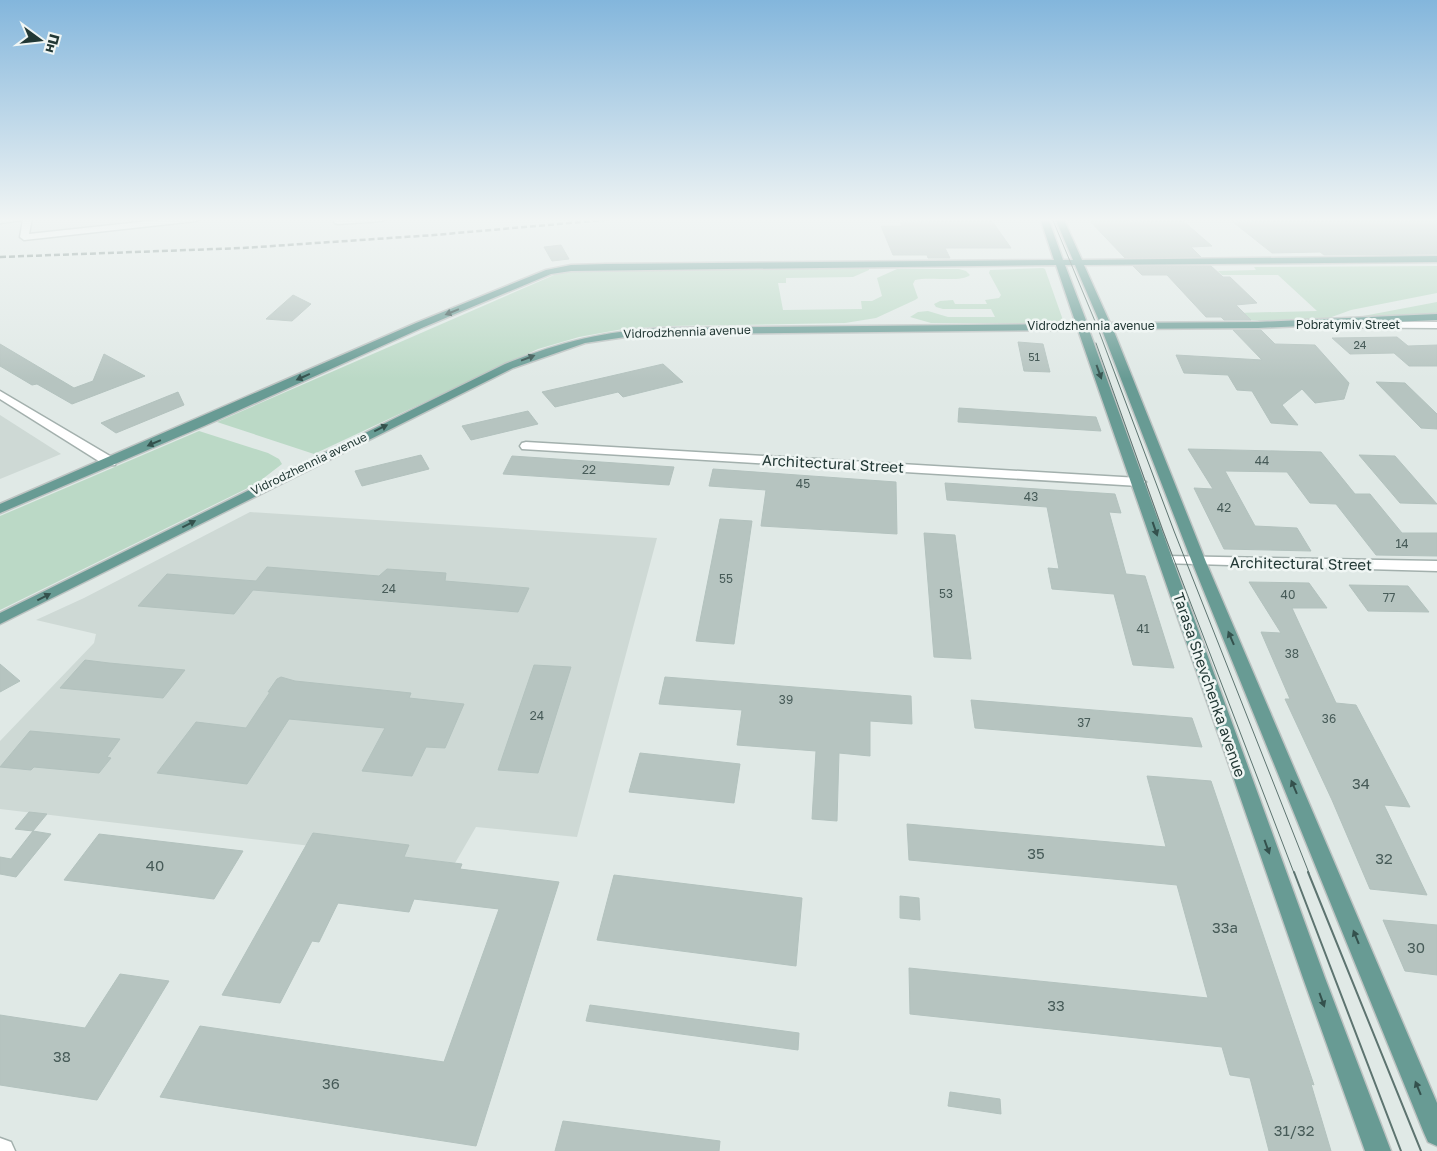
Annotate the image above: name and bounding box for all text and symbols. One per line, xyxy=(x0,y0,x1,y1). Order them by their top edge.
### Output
north arrow xyxy=(15,15,65,65)
text: Пн xyxy=(42,32,64,55)
one-way arrow xyxy=(444,309,459,316)
street label: Pobratymiv Street xyxy=(1296,317,1400,332)
street label: Vidrodzhennia avenue xyxy=(1027,318,1155,333)
street label: Vidrodzhennia avenue xyxy=(623,322,751,341)
house number: 24 xyxy=(1353,338,1367,351)
house number: 51 xyxy=(1028,350,1040,363)
one-way arrow xyxy=(521,354,536,362)
one-way arrow xyxy=(1096,364,1103,379)
one-way arrow xyxy=(296,374,310,382)
one-way arrow xyxy=(374,424,388,432)
street label: Vidrodzhennia avenue xyxy=(248,429,369,498)
one-way arrow xyxy=(147,439,161,447)
street label: Architectural Street xyxy=(762,450,905,476)
house number: 44 xyxy=(1255,453,1269,468)
house number: 22 xyxy=(582,462,596,477)
house number: 45 xyxy=(796,476,810,491)
house number: 43 xyxy=(1024,489,1038,504)
house number: 42 xyxy=(1217,500,1231,515)
one-way arrow xyxy=(182,520,196,528)
one-way arrow xyxy=(1152,521,1159,536)
house number: 14 xyxy=(1395,536,1409,551)
street label: Architectural Street xyxy=(1230,553,1372,573)
house number: 55 xyxy=(719,571,733,586)
house number: 24 xyxy=(382,581,396,596)
house number: 53 xyxy=(939,586,953,601)
house number: 40 xyxy=(1281,587,1295,602)
street label: Tarasa Shevchenka avenue xyxy=(1170,590,1250,780)
house number: 77 xyxy=(1383,590,1395,605)
one-way arrow xyxy=(36,593,51,601)
house number: 41 xyxy=(1136,621,1150,636)
one-way arrow xyxy=(1226,630,1234,645)
house number: 38 xyxy=(1285,646,1299,661)
house number: 39 xyxy=(779,692,793,707)
house number: 24 xyxy=(530,708,544,723)
house number: 36 xyxy=(1322,711,1336,726)
house number: 37 xyxy=(1077,715,1091,730)
house number: 34 xyxy=(1352,774,1370,792)
one-way arrow xyxy=(1289,780,1297,794)
one-way arrow xyxy=(1263,840,1271,855)
house number: 35 xyxy=(1027,844,1045,862)
house number: 32 xyxy=(1375,849,1393,867)
house number: 40 xyxy=(146,856,164,874)
house number: 33а xyxy=(1212,918,1238,936)
one-way arrow xyxy=(1352,930,1360,944)
house number: 30 xyxy=(1407,938,1425,956)
one-way arrow xyxy=(1318,993,1326,1008)
house number: 33 xyxy=(1047,996,1065,1014)
house number: 38 xyxy=(53,1047,71,1065)
house number: 36 xyxy=(322,1074,340,1092)
one-way arrow xyxy=(1414,1080,1422,1095)
house number: 31/32 xyxy=(1274,1121,1314,1139)

